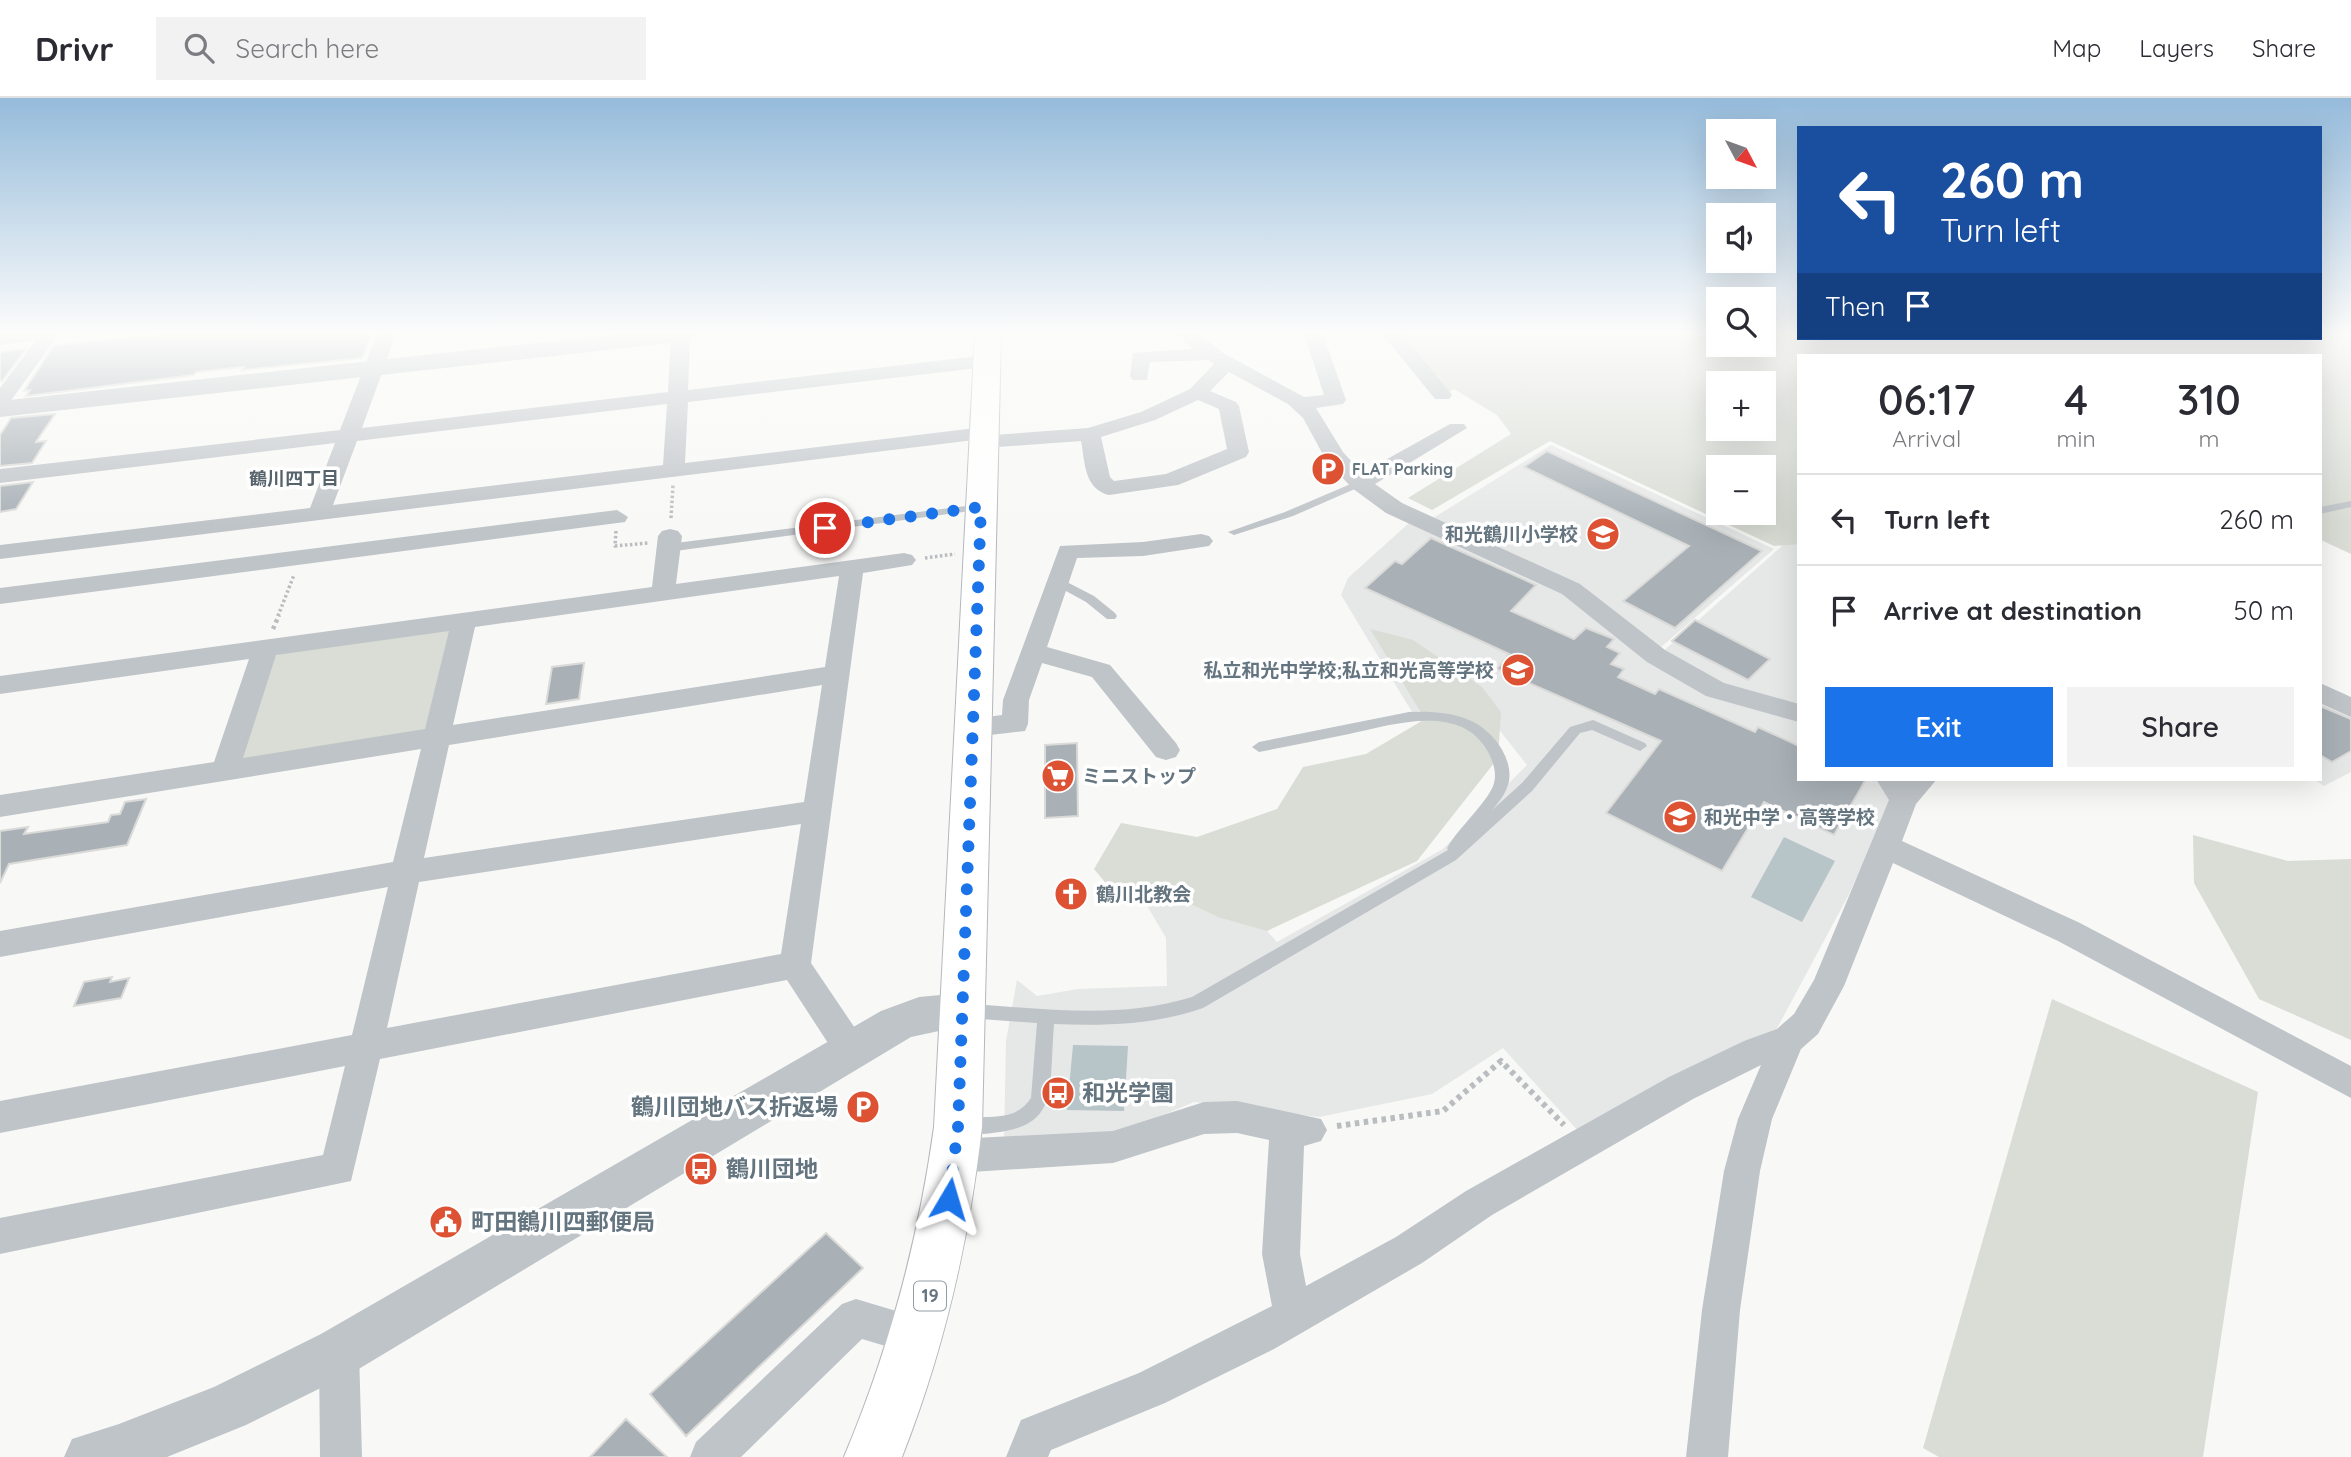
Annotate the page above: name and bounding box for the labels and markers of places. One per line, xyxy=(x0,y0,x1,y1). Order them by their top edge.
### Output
parking icon: FLAT Parking xyxy=(1309,450,1347,488)
place label: FLAT Parking xyxy=(1352,459,1453,479)
pin xyxy=(795,498,855,558)
school or university icon: 和光鶴川小学校 xyxy=(1584,515,1622,553)
place label: 和光鶴川小学校 xyxy=(1445,522,1578,546)
school or university icon: 私立和光中学校;私立和光高等学校 xyxy=(1499,651,1537,689)
place label: 私立和光中学校;私立和光高等学校 xyxy=(1203,658,1494,682)
supermarket icon: ミニストップ xyxy=(1039,757,1077,795)
place label: ミニストップ xyxy=(1082,764,1196,788)
school or university icon: 和光中学・高等学校 xyxy=(1661,798,1699,836)
place label: 和光中学・高等学校 xyxy=(1704,805,1875,829)
church icon: 鶴川北教会 xyxy=(1052,875,1090,913)
place label: 鶴川北教会 xyxy=(1096,882,1191,906)
bus stop icon: 和光学園 xyxy=(1039,1074,1077,1112)
place label: 和光学園 xyxy=(1082,1078,1174,1107)
parking icon: 鶴川団地バス折返場 xyxy=(844,1088,882,1126)
place label: 鶴川団地バス折返場 xyxy=(631,1092,838,1121)
bus stop icon: 鶴川団地 xyxy=(682,1150,720,1188)
place label: 鶴川団地 xyxy=(726,1154,818,1183)
public building icon: 町田鶴川四郵便局 xyxy=(427,1203,465,1241)
place label: 町田鶴川四郵便局 xyxy=(471,1207,655,1236)

